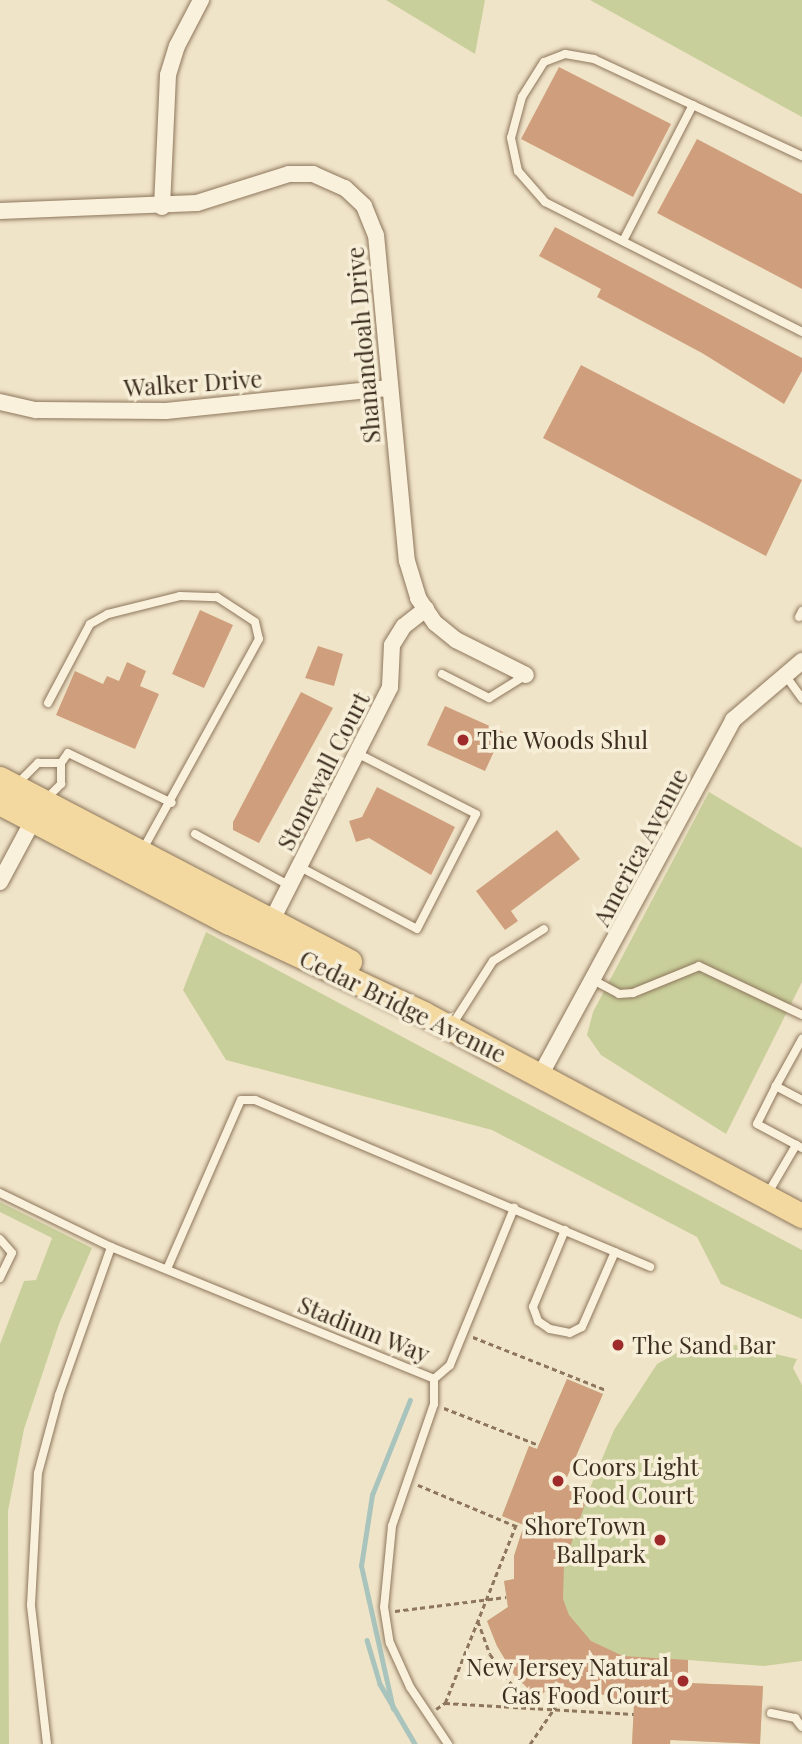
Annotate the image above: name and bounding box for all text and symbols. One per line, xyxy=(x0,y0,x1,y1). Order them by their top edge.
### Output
street label: Shanandoah Drive xyxy=(340,245,386,445)
street label: Walker Drive xyxy=(122,364,264,402)
street label: Stonewall Court xyxy=(271,687,375,855)
place label: The Woods Shul xyxy=(477,726,649,754)
marker: The Woods Shul xyxy=(455,732,471,748)
street label: America Avenue xyxy=(586,763,694,931)
street label: Cedar Bridge Avenue xyxy=(294,943,512,1069)
street label: Stadium Way xyxy=(294,1289,434,1369)
place label: The Sand Bar xyxy=(632,1331,776,1359)
marker: The Sand Bar xyxy=(610,1337,626,1353)
place label: Coors Light Food Court xyxy=(572,1453,699,1509)
marker: Coors Light Food Court xyxy=(550,1473,566,1489)
place label: ShoreTown Ballpark xyxy=(524,1512,646,1568)
marker: ShoreTown Ballpark xyxy=(652,1532,668,1548)
place label: New Jersey Natural Gas Food Court xyxy=(465,1653,669,1709)
marker: New Jersey Natural Gas Food Court xyxy=(675,1673,691,1689)

